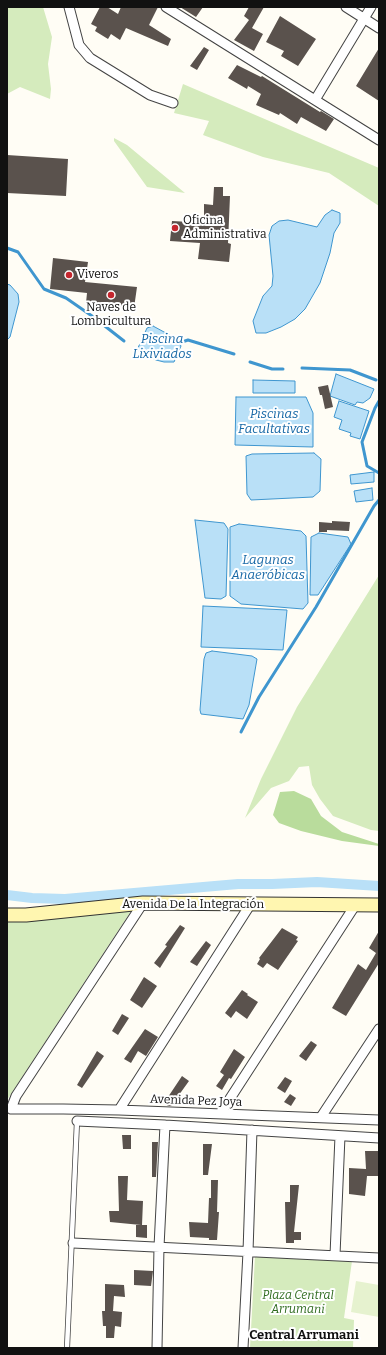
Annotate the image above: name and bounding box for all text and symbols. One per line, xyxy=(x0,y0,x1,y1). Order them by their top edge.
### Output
place label: Oficina Administrativa xyxy=(183,214,266,242)
marker: Oficina Administrativa xyxy=(170,223,180,233)
place label: Viveros xyxy=(77,268,118,282)
marker: Viveros xyxy=(64,270,74,280)
marker: Naves de Lombricultura xyxy=(106,290,116,300)
place label: Naves de Lombricultura xyxy=(71,301,151,329)
water label: Piscina Lixiviados xyxy=(132,331,192,362)
water label: Piscinas Facultativas xyxy=(238,406,310,437)
water label: Lagunas Anaeróbicas xyxy=(231,552,305,583)
street label: Avenida De la Integración xyxy=(122,898,264,912)
street label: Avenida Pez Joya xyxy=(150,1092,242,1110)
park label: Plaza Central Arrumani xyxy=(262,1289,334,1317)
district label: Central Arrumani xyxy=(249,1327,359,1343)

